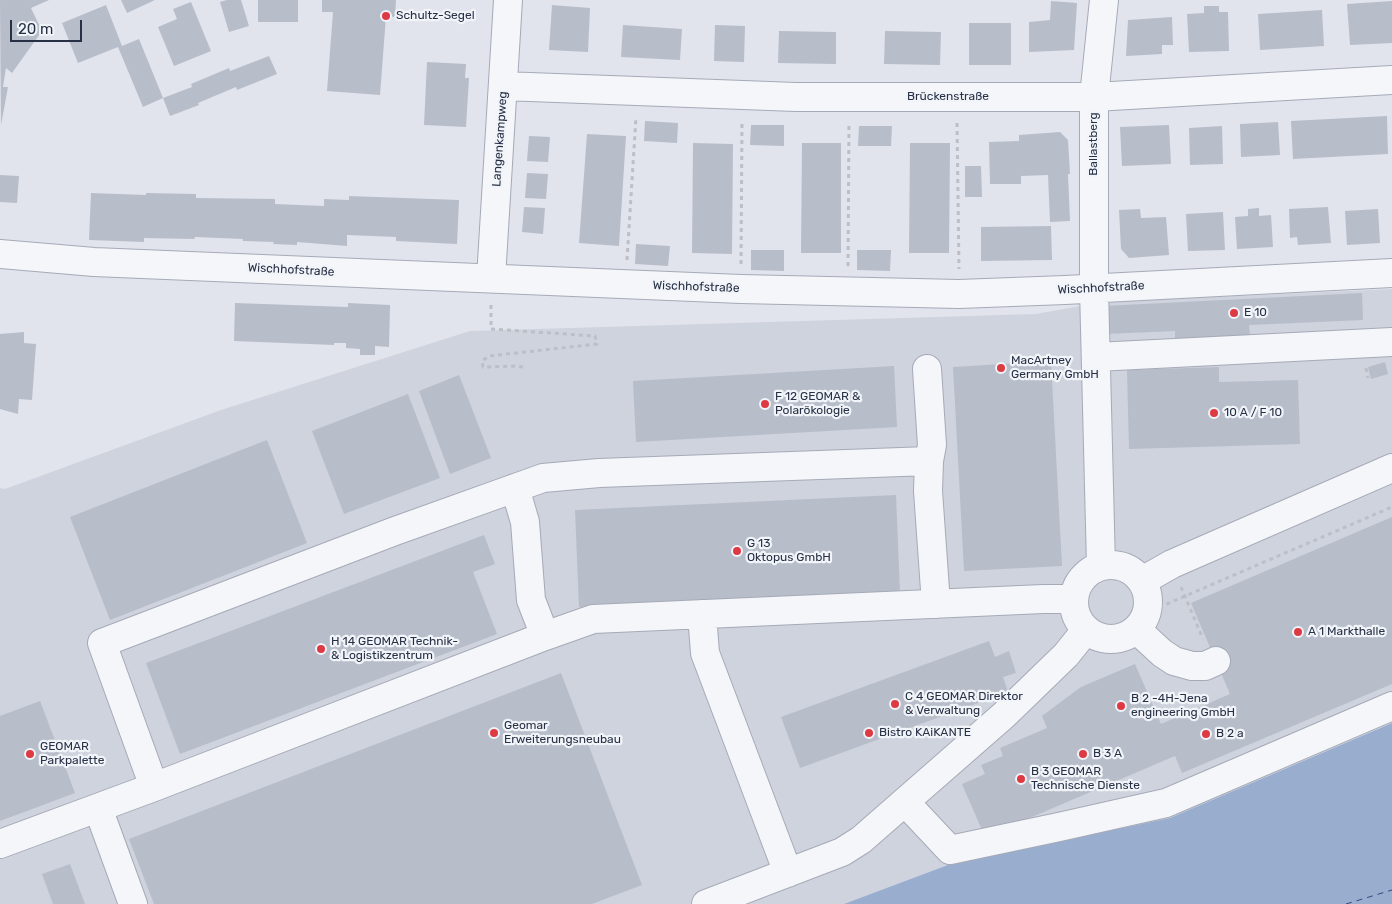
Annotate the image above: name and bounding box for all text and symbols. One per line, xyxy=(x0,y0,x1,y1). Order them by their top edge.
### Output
place label: Schultz-Segel xyxy=(396,9,475,23)
scale bar xyxy=(12,10,85,42)
marker: Schultz-Segel xyxy=(380,10,392,22)
text: 20 m xyxy=(18,20,53,38)
street label: Brückenstraße xyxy=(907,90,989,104)
street label: Langenkampweg xyxy=(489,91,511,187)
street label: Ballastberg xyxy=(1087,112,1101,176)
street label: Wischhofstraße xyxy=(247,261,335,279)
street label: Wischhofstraße xyxy=(652,278,740,296)
street label: Wischhofstraße xyxy=(1057,279,1145,297)
place label: E 10 xyxy=(1244,306,1267,320)
marker: E 10 xyxy=(1228,307,1240,319)
place label: MacArtney Germany GmbH xyxy=(1011,354,1099,382)
marker: MacArtney Germany GmbH xyxy=(995,362,1007,374)
place label: F 12 GEOMAR & Polarökologie xyxy=(775,390,860,418)
marker: F 12 GEOMAR & Polarökologie xyxy=(759,398,771,410)
place label: 10 A / F 10 xyxy=(1224,406,1282,420)
marker: 10 A / F 10 xyxy=(1208,407,1220,419)
place label: G 13 Oktopus GmbH xyxy=(747,537,831,565)
marker: G 13 Oktopus GmbH xyxy=(731,545,743,557)
place label: A 1 Markthalle xyxy=(1308,625,1385,639)
marker: A 1 Markthalle xyxy=(1292,626,1304,638)
place label: H 14 GEOMAR Technik- & Logistikzentrum xyxy=(331,635,458,663)
marker: H 14 GEOMAR Technik- & Logistikzentrum xyxy=(315,643,327,655)
place label: C 4 GEOMAR Direktor & Verwaltung xyxy=(905,690,1023,718)
place label: B 2 -4H-Jena engineering GmbH xyxy=(1131,692,1235,720)
marker: C 4 GEOMAR Direktor & Verwaltung xyxy=(889,698,901,710)
marker: B 2 -4H-Jena engineering GmbH xyxy=(1115,700,1127,712)
place label: Geomar Erweiterungsneubau xyxy=(504,719,621,747)
place label: Bistro KAiKANTE xyxy=(879,726,971,740)
marker: Geomar Erweiterungsneubau xyxy=(488,727,500,739)
marker: Bistro KAiKANTE xyxy=(863,727,875,739)
place label: B 2 a xyxy=(1216,727,1244,741)
marker: B 2 a xyxy=(1200,728,1212,740)
place label: GEOMAR Parkpalette xyxy=(40,740,104,768)
place label: B 3 A xyxy=(1093,747,1122,761)
marker: GEOMAR Parkpalette xyxy=(24,748,36,760)
marker: B 3 A xyxy=(1077,748,1089,760)
place label: B 3 GEOMAR Technische Dienste xyxy=(1031,765,1140,793)
marker: B 3 GEOMAR Technische Dienste xyxy=(1015,773,1027,785)

